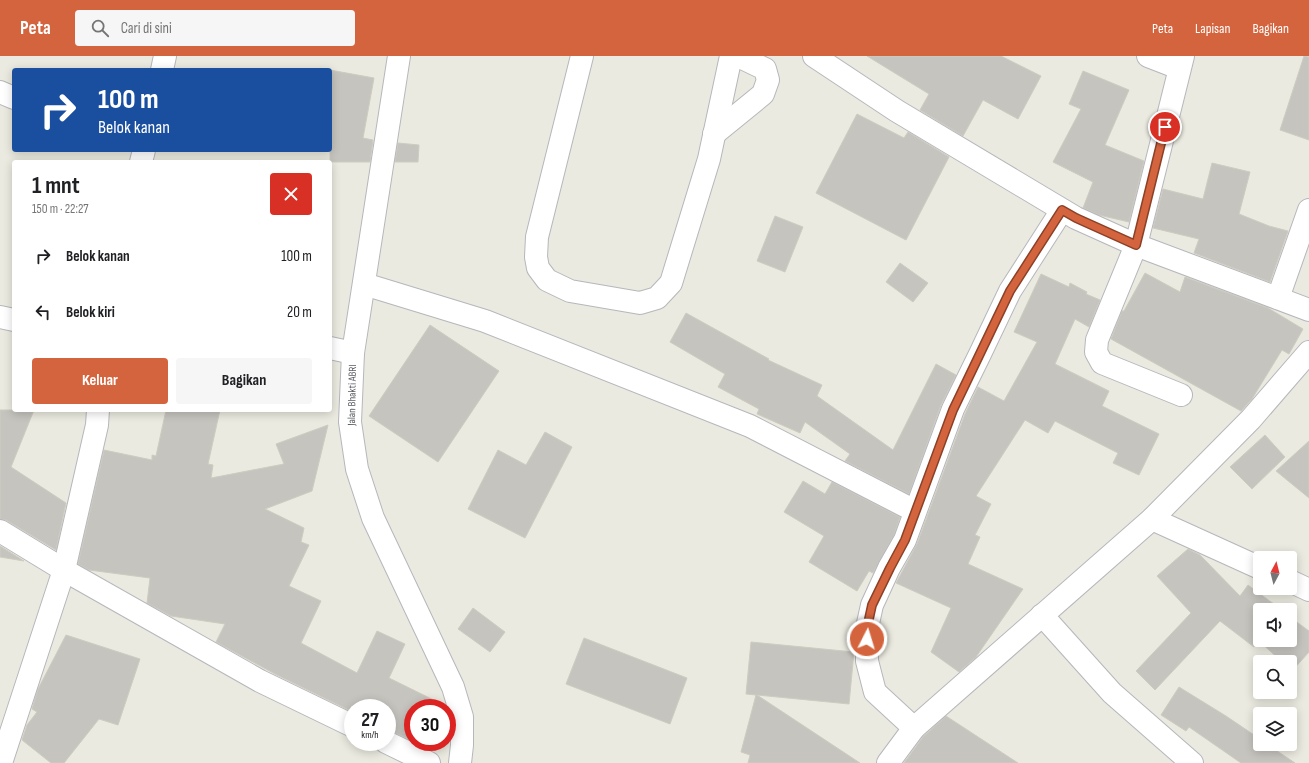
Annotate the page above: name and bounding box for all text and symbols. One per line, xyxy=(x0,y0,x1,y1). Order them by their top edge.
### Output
search box xyxy=(75,10,355,46)
text: Peta xyxy=(20,17,51,40)
icon: search xyxy=(89,17,111,39)
text: Cari di sini xyxy=(121,19,172,38)
text: Peta xyxy=(1152,20,1173,37)
text: Lapisan xyxy=(1195,20,1230,37)
text: Bagikan xyxy=(1252,20,1289,37)
text: 100 m xyxy=(98,83,159,116)
icon: right xyxy=(32,84,84,136)
pin xyxy=(1148,110,1182,144)
icon: arrive xyxy=(1154,116,1176,138)
text: Belok kanan xyxy=(98,117,170,138)
text: 1 mnt xyxy=(32,171,80,200)
button: close xyxy=(270,173,312,215)
text: 150 m · 22:27 xyxy=(32,201,88,217)
icon: right xyxy=(32,245,54,267)
text: Belok kanan xyxy=(66,247,130,266)
text: 100 m xyxy=(281,247,312,266)
icon: left xyxy=(32,301,54,323)
text: Belok kiri xyxy=(66,303,115,322)
text: 20 m xyxy=(287,303,312,322)
button: Keluar xyxy=(32,358,168,404)
button: Bagikan xyxy=(176,358,312,404)
street label: Jalan Bhakti ABRI xyxy=(345,364,359,427)
north arrow xyxy=(1253,551,1297,595)
map controls xyxy=(1253,551,1297,751)
button: sound xyxy=(1253,603,1297,647)
position arrow xyxy=(846,618,888,660)
button: search xyxy=(1253,655,1297,699)
speed limit sign: 30 xyxy=(404,699,456,751)
button: layers xyxy=(1253,707,1297,751)
text: 27 xyxy=(361,708,379,732)
text: km/h xyxy=(361,729,379,741)

